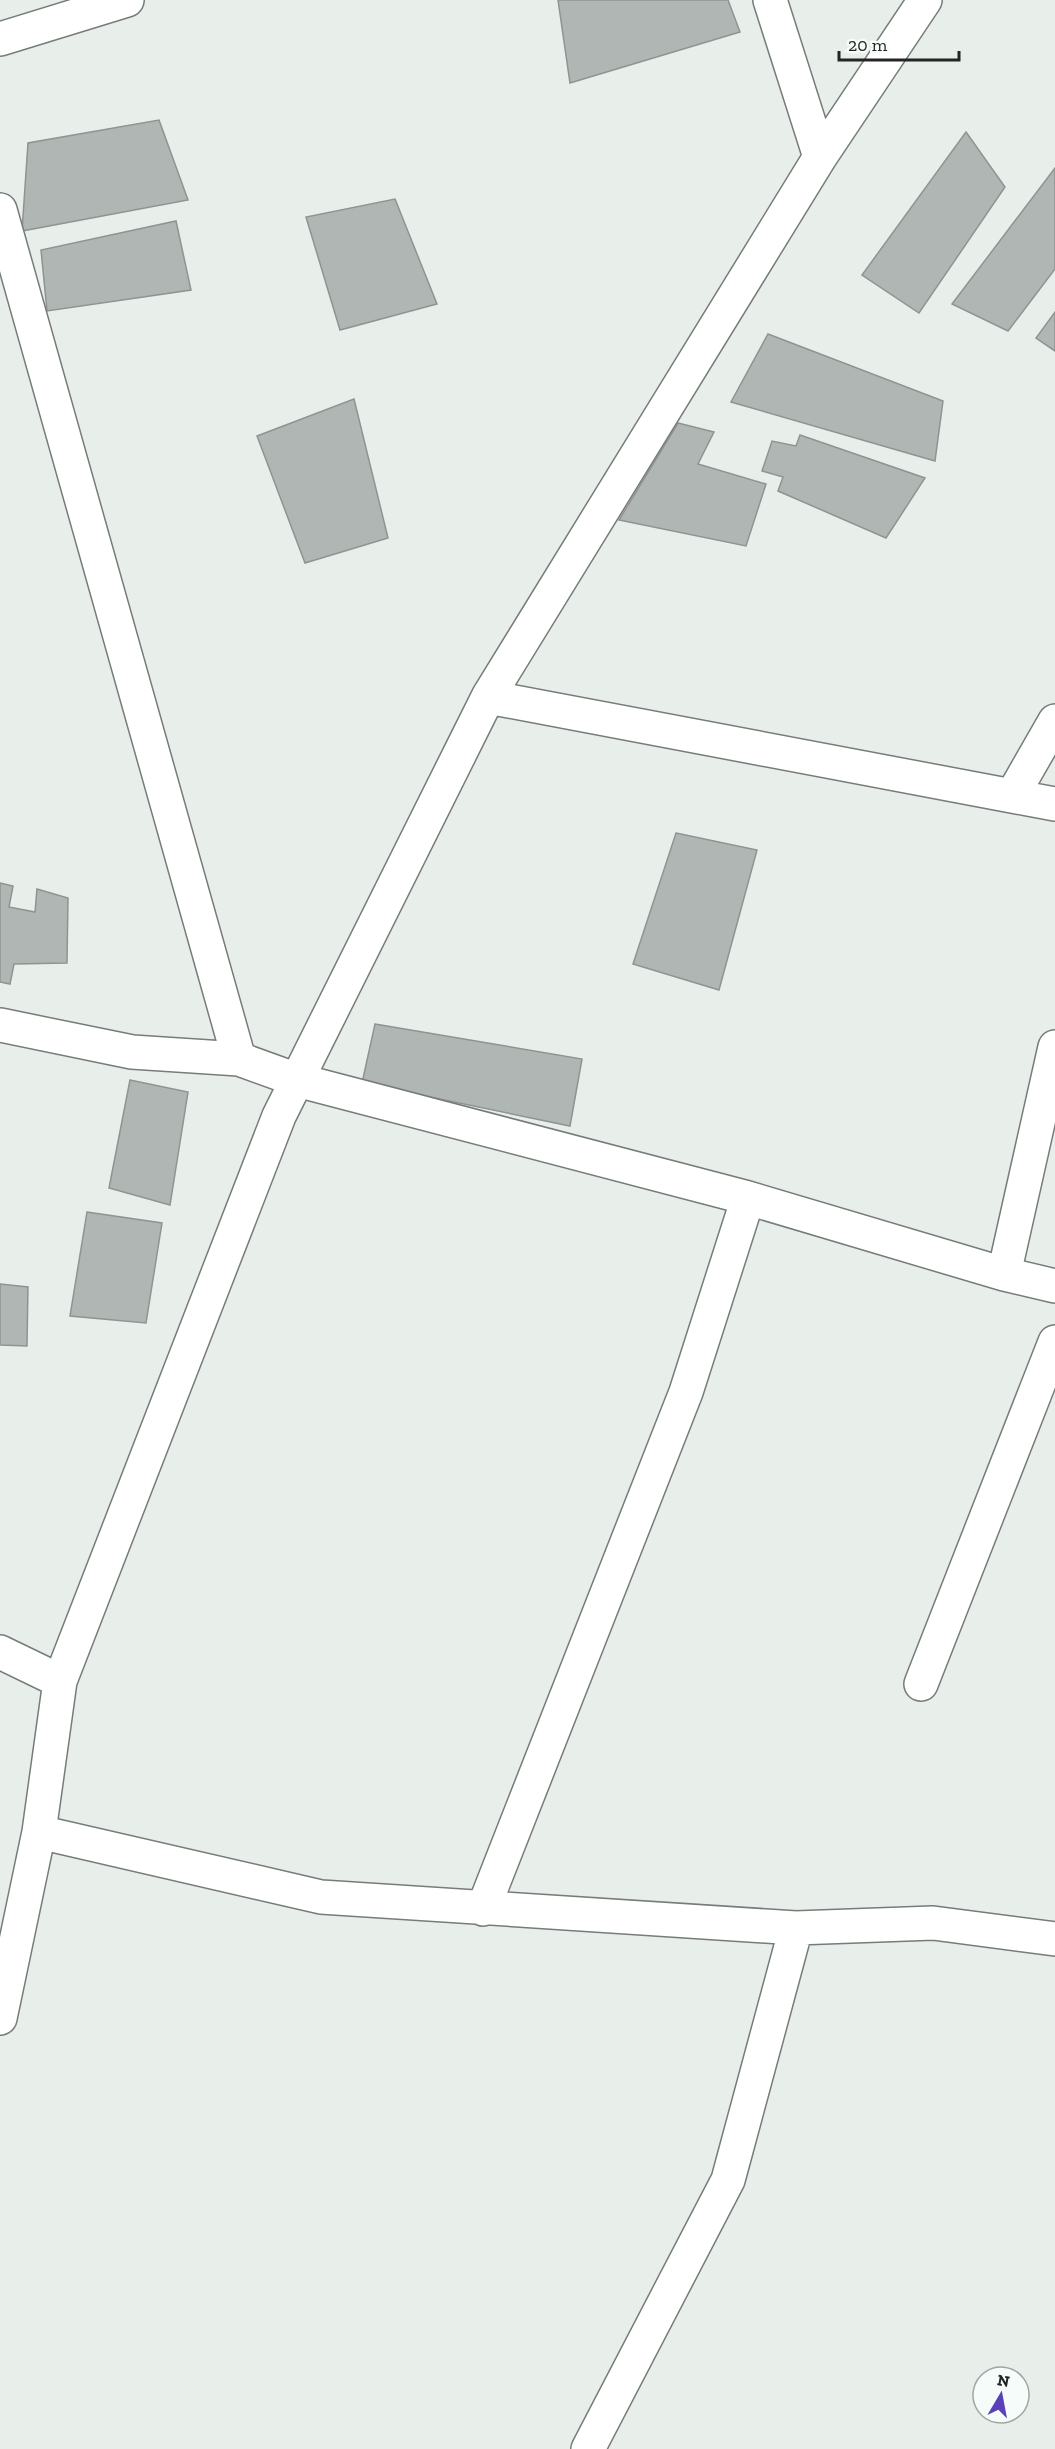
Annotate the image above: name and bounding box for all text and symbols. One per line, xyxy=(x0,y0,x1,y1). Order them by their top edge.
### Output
scale bar xyxy=(839,24,959,62)
text: 20 m xyxy=(848,34,888,56)
north arrow xyxy=(971,2365,1031,2425)
text: N xyxy=(996,2370,1011,2391)

